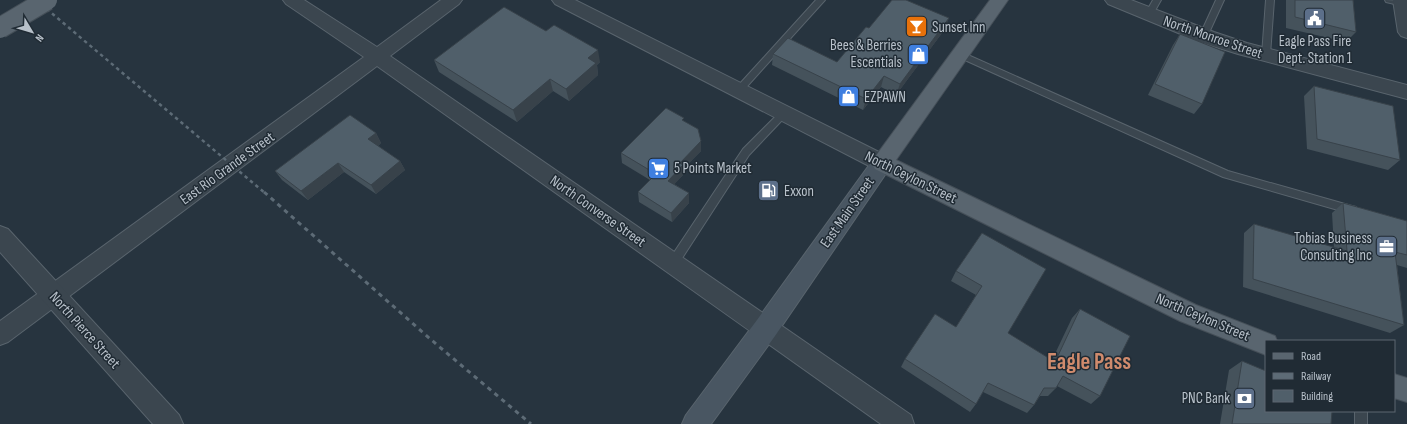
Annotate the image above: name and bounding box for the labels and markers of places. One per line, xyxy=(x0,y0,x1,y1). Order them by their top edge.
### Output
public building icon: Eagle Pass Fire Dept. Station 1 xyxy=(1302,5,1328,31)
bar icon: Sunset Inn xyxy=(903,14,929,40)
place label: Sunset Inn xyxy=(932,18,985,37)
place label: Eagle Pass Fire Dept. Station 1 xyxy=(1278,32,1353,68)
place label: Bees & Berries Escentials xyxy=(830,36,902,72)
shop icon: Bees & Berries Escentials xyxy=(905,41,931,67)
shop icon: EZPAWN xyxy=(836,84,862,110)
place label: EZPAWN xyxy=(864,88,906,107)
supermarket icon: 5 Points Market xyxy=(645,155,671,181)
place label: 5 Points Market xyxy=(674,159,752,178)
fuel station icon: Exxon xyxy=(755,178,781,204)
place label: Exxon xyxy=(784,182,814,201)
place label: Tobias Business Consulting Inc xyxy=(1294,229,1372,265)
office icon: Tobias Business Consulting Inc xyxy=(1374,234,1400,260)
bank icon: PNC Bank xyxy=(1232,385,1258,411)
place label: PNC Bank xyxy=(1182,389,1230,408)

